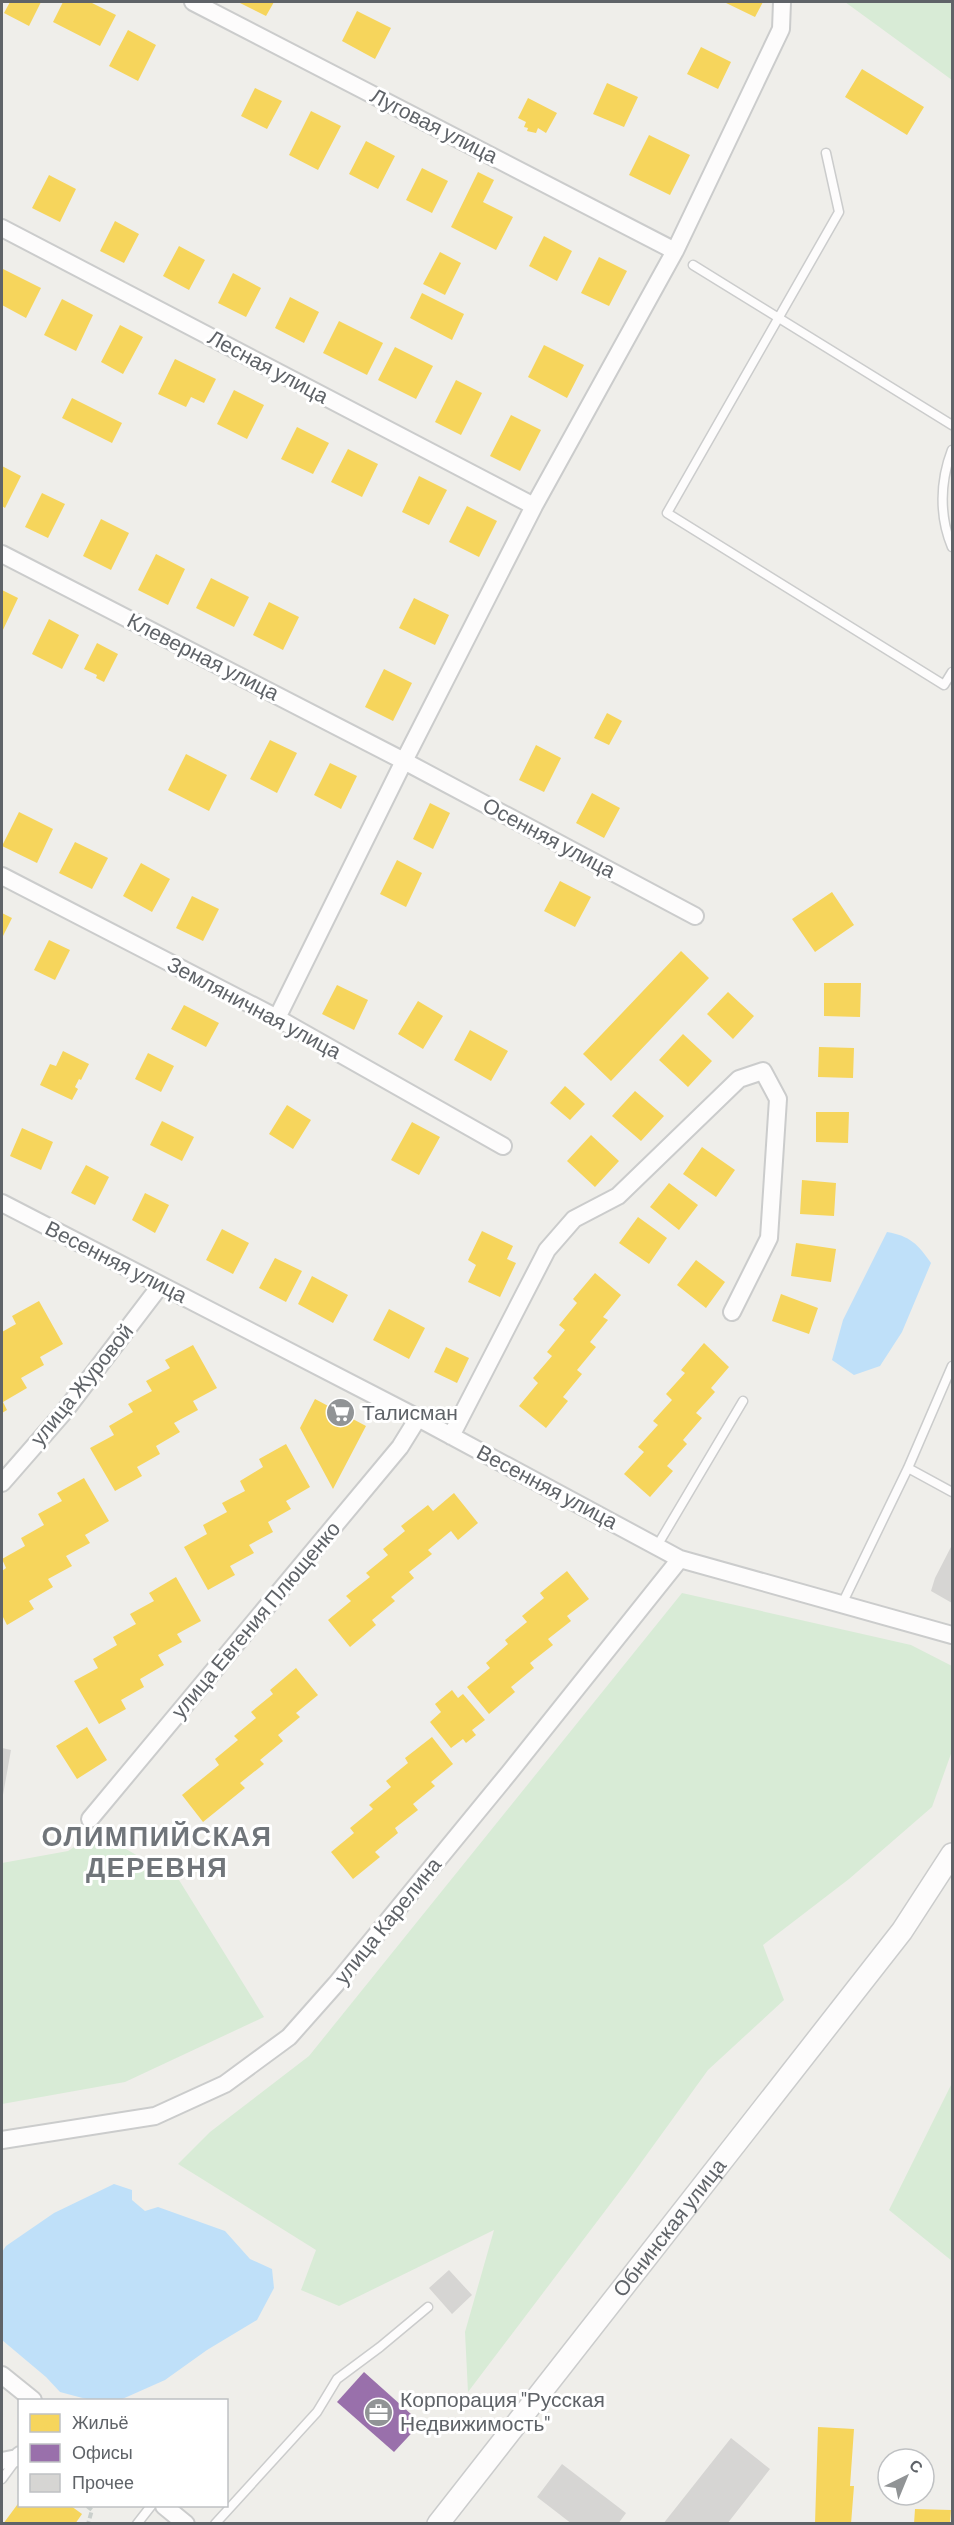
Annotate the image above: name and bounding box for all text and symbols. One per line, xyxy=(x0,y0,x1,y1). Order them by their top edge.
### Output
street label: Луговая улица xyxy=(367,82,503,168)
street label: Лесная улица xyxy=(204,324,333,408)
street label: Клеверная улица xyxy=(124,607,284,705)
street label: Осенняя улица xyxy=(479,791,620,882)
street label: Земляничная улица xyxy=(164,950,346,1063)
street label: Весенняя улица xyxy=(42,1214,192,1307)
street label: улица Журовой xyxy=(24,1318,137,1450)
supermarket icon: Талисман xyxy=(325,1397,357,1429)
place label: Талисман xyxy=(362,1399,458,1424)
street label: Весенняя улица xyxy=(473,1438,623,1533)
street label: улица Евгения Плющенко xyxy=(165,1515,345,1723)
district label: ОЛИМПИЙСКАЯ ДЕРЕВНЯ xyxy=(42,1819,272,1883)
street label: улица Карелина xyxy=(328,1851,446,1988)
street label: Обнинская улица xyxy=(607,2153,730,2301)
place label: Корпорация "Русская Недвижимость" xyxy=(400,2386,605,2435)
office icon: Корпорация "Русская Недвижимость" xyxy=(363,2396,395,2428)
legend xyxy=(18,2399,228,2507)
text: Жильё xyxy=(72,2411,129,2433)
text: Офисы xyxy=(72,2441,133,2463)
north arrow xyxy=(876,2447,936,2507)
text: С xyxy=(906,2455,928,2477)
text: Прочее xyxy=(72,2471,134,2493)

